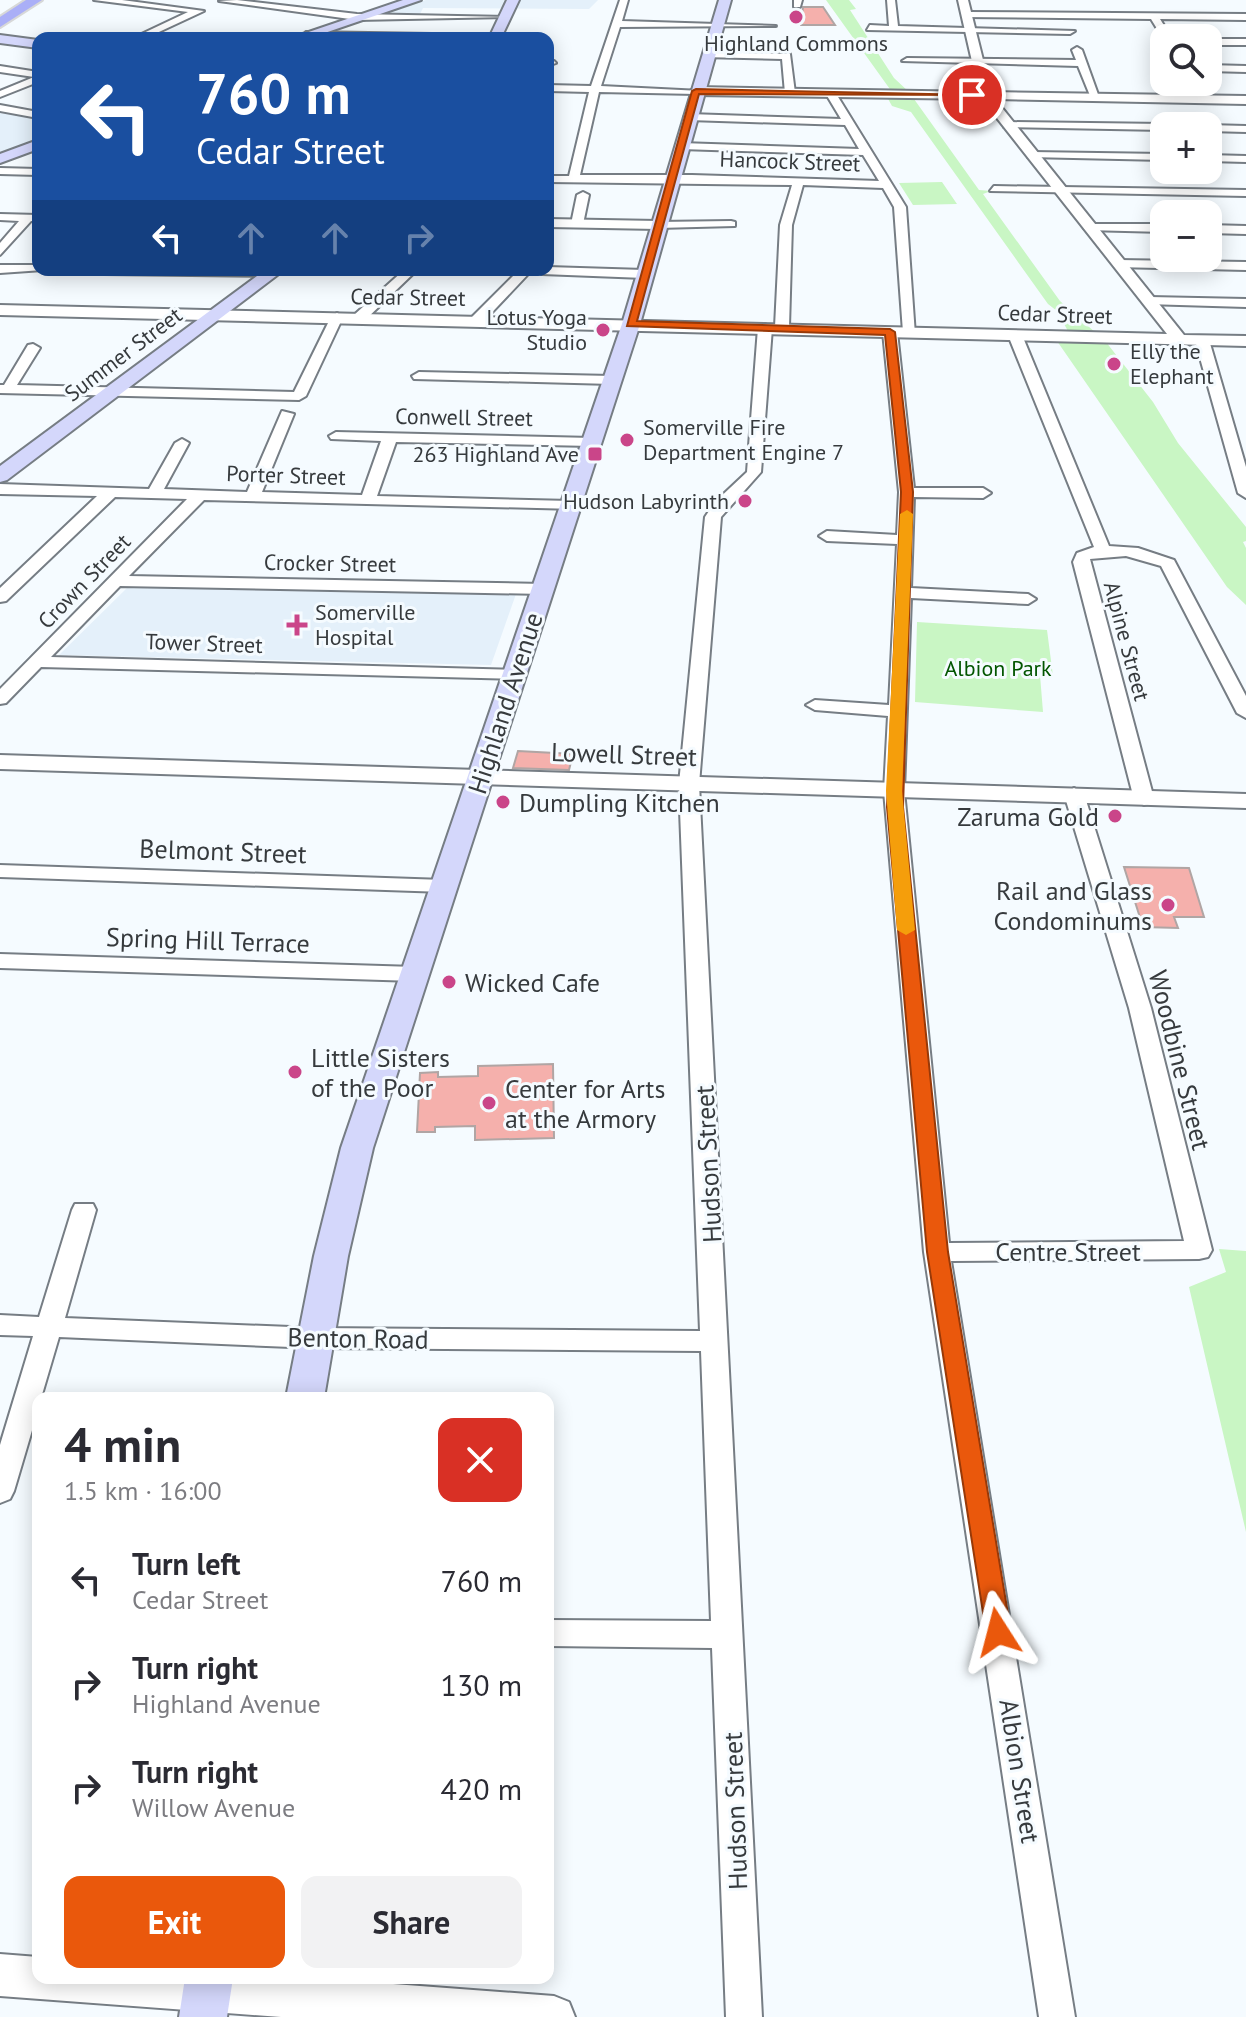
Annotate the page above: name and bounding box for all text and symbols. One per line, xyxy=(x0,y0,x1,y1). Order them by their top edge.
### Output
marker: Highland Commons xyxy=(787,8,805,26)
map controls xyxy=(1150,24,1222,272)
button: search xyxy=(1150,24,1222,96)
place label: Highland Commons xyxy=(704,29,888,57)
text: 760 m xyxy=(196,57,351,129)
pin xyxy=(938,61,1006,129)
icon: left xyxy=(64,64,168,168)
icon: arrive xyxy=(950,73,994,117)
button: + xyxy=(1150,112,1222,184)
text: Cedar Street xyxy=(196,127,385,174)
street label: Hancock Street xyxy=(719,145,861,177)
button: − xyxy=(1150,200,1222,272)
icon: left xyxy=(145,216,189,260)
icon: ahead xyxy=(229,216,273,260)
icon: ahead xyxy=(313,216,357,260)
icon: right xyxy=(397,216,441,260)
street label: Cedar Street xyxy=(350,282,466,312)
street label: Cedar Street xyxy=(997,298,1114,330)
street label: Summer Street xyxy=(59,300,188,407)
place label: Lotus Yoga Studio xyxy=(486,303,587,356)
marker: Lotus Yoga Studio xyxy=(594,321,612,339)
place label: Elly the Elephant xyxy=(1130,337,1214,390)
marker: Elly the Elephant xyxy=(1105,355,1123,373)
street label: Conwell Street xyxy=(395,402,534,432)
place label: Somerville Fire Department Engine 7 xyxy=(643,413,844,466)
marker: Somerville Fire Department Engine 7 xyxy=(618,431,636,449)
place label: 263 Highland Ave xyxy=(413,440,579,468)
marker: 263 Highland Ave xyxy=(586,445,604,463)
street label: Porter Street xyxy=(226,459,347,491)
place label: Hudson Labyrinth xyxy=(563,487,729,515)
marker: Hudson Labyrinth xyxy=(736,492,754,510)
street label: Crown Street xyxy=(32,527,137,634)
street label: Crocker Street xyxy=(264,548,397,578)
street label: Alpine Street xyxy=(1098,578,1156,704)
place label: Somerville Hospital xyxy=(315,598,416,651)
street label: Highland Avenue xyxy=(460,608,550,798)
marker: Somerville Hospital xyxy=(286,614,308,636)
street label: Tower Street xyxy=(145,627,264,659)
park label: Albion Park xyxy=(944,654,1052,682)
street label: Lowell Street xyxy=(550,735,698,773)
place label: Dumpling Kitchen xyxy=(519,786,720,819)
marker: Dumpling Kitchen xyxy=(494,793,512,811)
place label: Zaruma Gold xyxy=(957,800,1099,833)
marker: Zaruma Gold xyxy=(1106,807,1124,825)
street label: Belmont Street xyxy=(139,832,307,870)
place label: Rail and Glass Condominums xyxy=(994,874,1152,937)
marker: Rail and Glass Condominums xyxy=(1159,896,1177,914)
street label: Spring Hill Terrace xyxy=(106,920,310,960)
place label: Wicked Cafe xyxy=(465,966,600,999)
street label: Woodbine Street xyxy=(1142,967,1218,1153)
marker: Wicked Cafe xyxy=(440,973,458,991)
place label: Little Sisters of the Poor xyxy=(311,1041,450,1104)
marker: Little Sisters of the Poor xyxy=(286,1063,304,1081)
place label: Center for Arts at the Armory xyxy=(505,1072,665,1135)
street label: Hudson Street xyxy=(687,1084,729,1244)
marker: Center for Arts at the Armory xyxy=(480,1094,498,1112)
street label: Centre Street xyxy=(995,1235,1141,1268)
street label: Benton Road xyxy=(287,1320,429,1356)
text: 4 min xyxy=(64,1413,181,1475)
button: close xyxy=(438,1418,522,1502)
text: 1.5 km · 16:00 xyxy=(64,1474,222,1507)
text: Turn left xyxy=(132,1544,240,1583)
icon: left xyxy=(64,1558,108,1602)
text: 760 m xyxy=(441,1561,522,1600)
text: Cedar Street xyxy=(132,1583,268,1616)
position arrow xyxy=(956,1590,1040,1674)
text: Turn right xyxy=(132,1648,258,1687)
icon: right xyxy=(64,1662,108,1706)
text: 130 m xyxy=(441,1665,522,1704)
text: Highland Avenue xyxy=(132,1687,321,1720)
street label: Albion Street xyxy=(992,1697,1048,1846)
street label: Hudson Street xyxy=(716,1731,754,1890)
text: Turn right xyxy=(132,1752,258,1791)
icon: right xyxy=(64,1766,108,1810)
text: 420 m xyxy=(441,1769,522,1808)
text: Willow Avenue xyxy=(132,1791,295,1824)
button: Exit xyxy=(64,1876,285,1968)
button: Share xyxy=(301,1876,522,1968)

